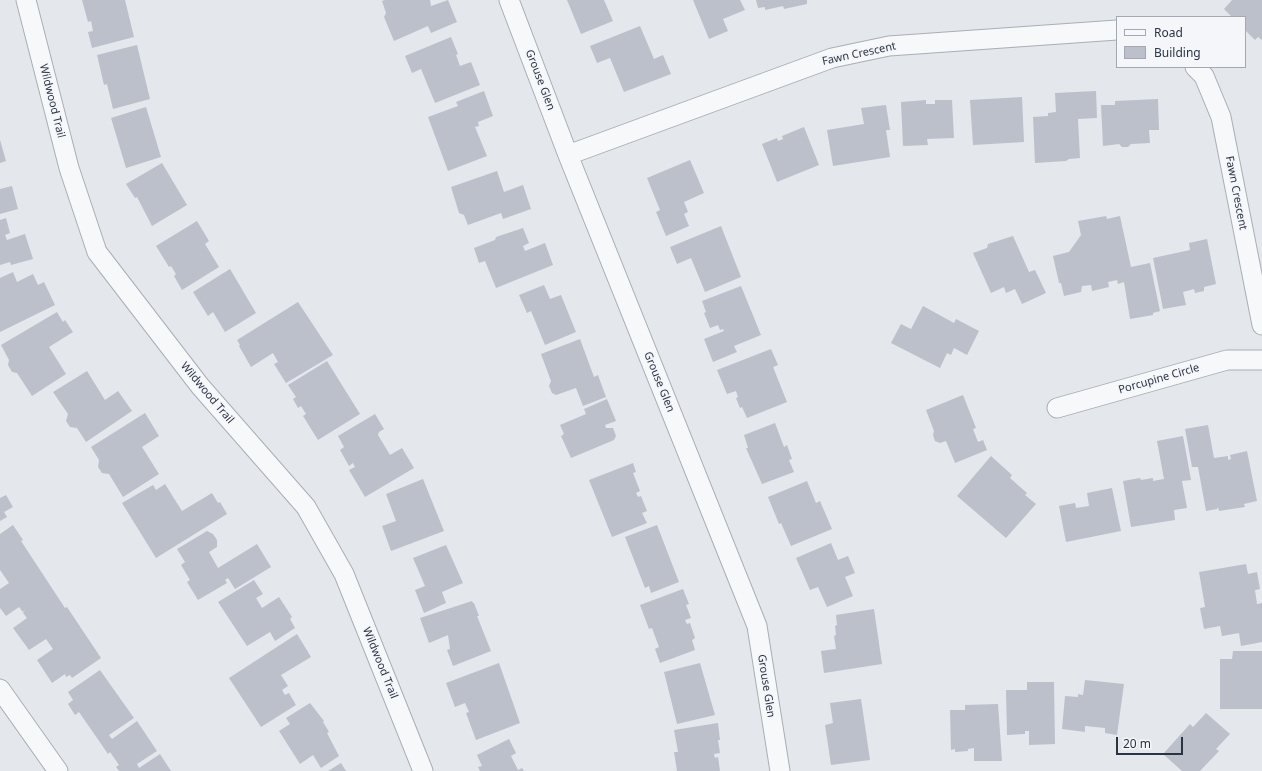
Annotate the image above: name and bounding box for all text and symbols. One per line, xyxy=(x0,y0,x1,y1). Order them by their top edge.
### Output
legend xyxy=(1116,16,1246,68)
text: Road xyxy=(1154,24,1183,41)
street label: Fawn Crescent xyxy=(821,40,897,68)
text: Building xyxy=(1154,44,1201,61)
street label: Grouse Glen xyxy=(522,48,558,112)
street label: Wildwood Trail xyxy=(36,63,68,139)
street label: Fawn Crescent xyxy=(1222,155,1250,231)
street label: Grouse Glen xyxy=(641,350,677,414)
street label: Wildwood Trail xyxy=(178,360,236,426)
street label: Porcupine Circle xyxy=(1117,361,1201,397)
street label: Wildwood Trail xyxy=(360,625,400,701)
street label: Grouse Glen xyxy=(754,653,778,719)
scale bar xyxy=(1118,729,1185,755)
text: 20 m xyxy=(1123,735,1151,752)

